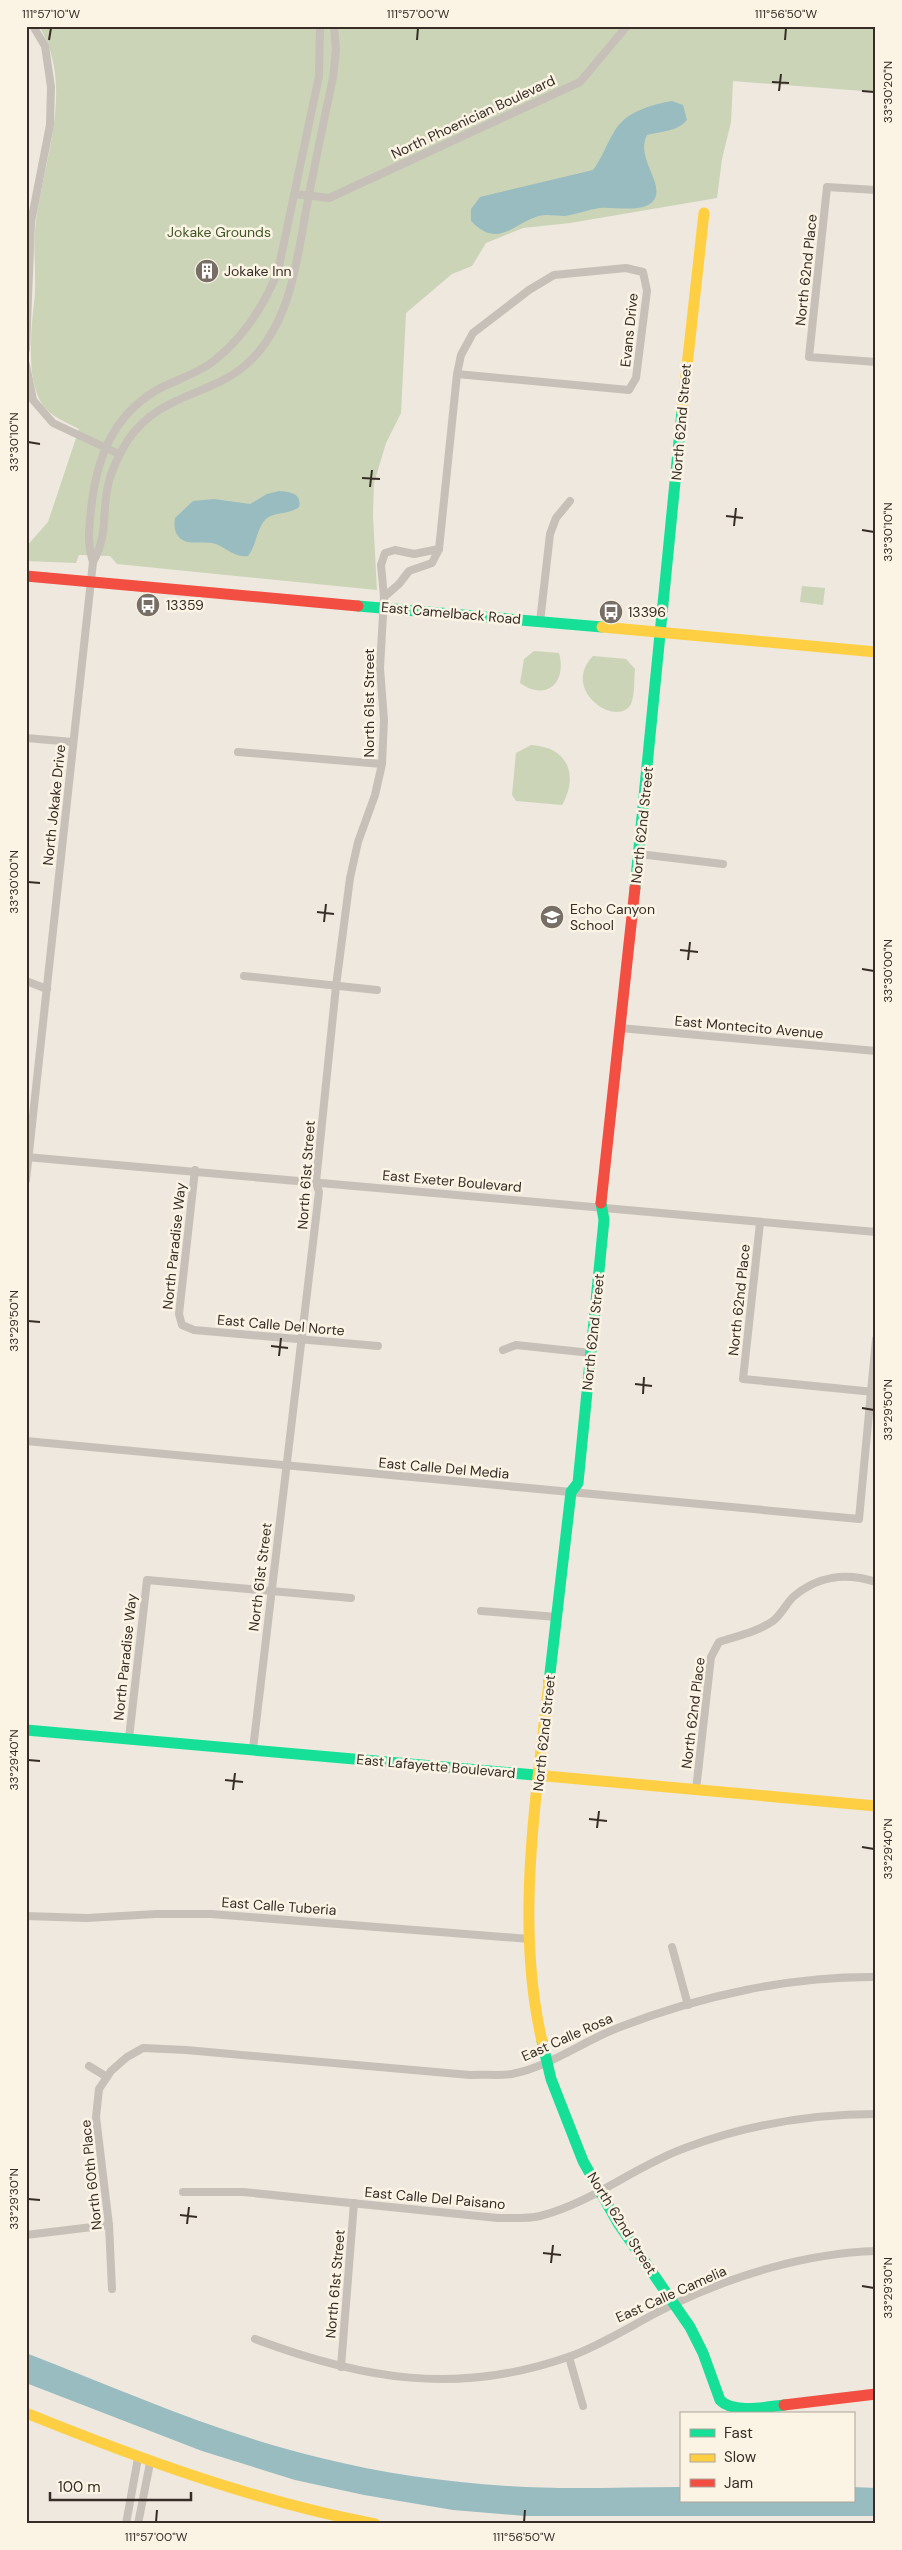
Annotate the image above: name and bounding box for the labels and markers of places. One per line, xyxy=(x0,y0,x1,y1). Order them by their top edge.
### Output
building icon: Jokake Inn xyxy=(194,258,220,284)
place label: Jokake Inn xyxy=(224,262,292,280)
bus stop icon: 13359 xyxy=(135,592,161,618)
place label: 13359 xyxy=(166,596,204,614)
bus stop icon: 13396 xyxy=(598,599,624,625)
place label: 13396 xyxy=(628,603,666,621)
place label: Echo Canyon School xyxy=(570,900,655,934)
school or university icon: Echo Canyon School xyxy=(539,904,565,930)

